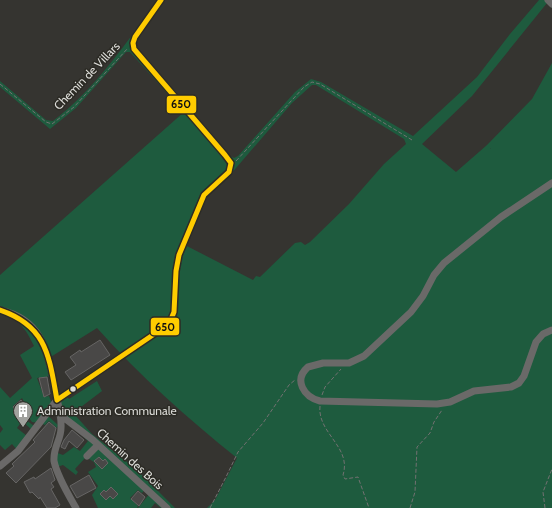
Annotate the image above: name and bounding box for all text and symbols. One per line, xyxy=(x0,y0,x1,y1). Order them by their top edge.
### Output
street label: Chemin de Villars xyxy=(50,39,123,113)
line badge: 650 xyxy=(166,95,197,114)
text: 650 xyxy=(171,97,191,111)
line badge: 650 xyxy=(150,317,180,336)
text: 650 xyxy=(155,320,175,334)
unlabelled marker xyxy=(68,384,78,394)
building icon: Administration Communale xyxy=(12,400,34,428)
place label: Administration Communale xyxy=(37,403,177,418)
street label: Chemin des Bois xyxy=(94,425,167,492)

